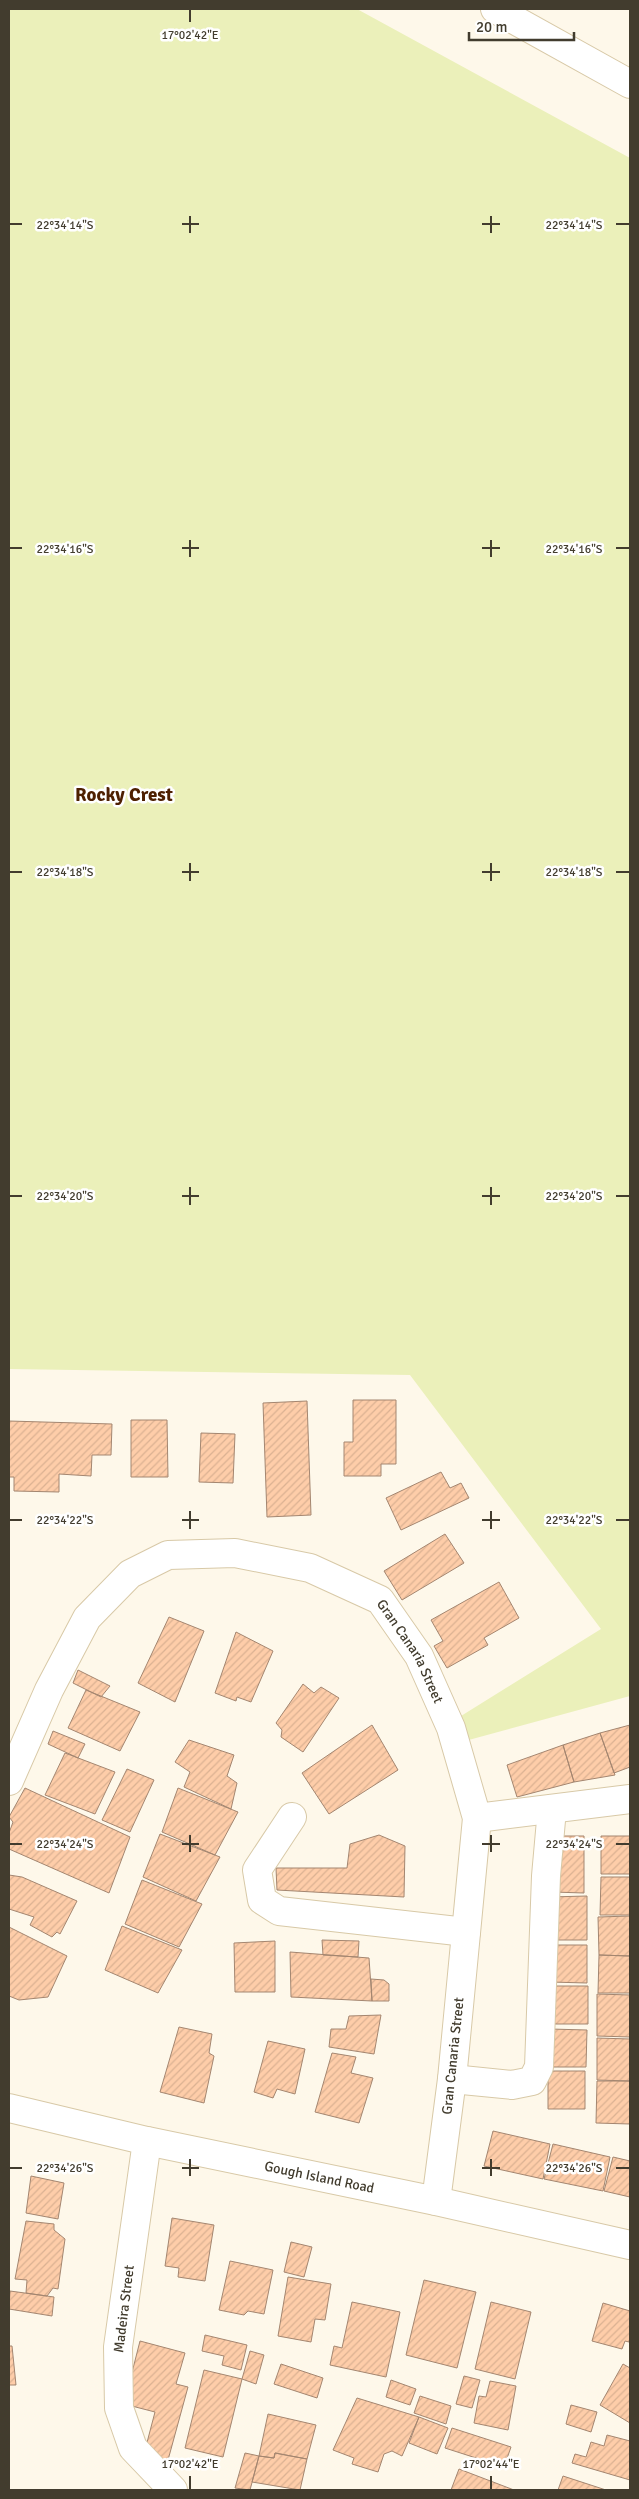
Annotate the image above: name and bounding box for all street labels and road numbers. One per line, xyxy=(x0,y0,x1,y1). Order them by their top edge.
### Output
street label: Gran Canaria Street xyxy=(373,1596,447,1706)
street label: Gran Canaria Street xyxy=(438,1996,468,2116)
street label: Gough Island Road xyxy=(263,2157,376,2196)
street label: Madeira Street xyxy=(110,2264,138,2354)

